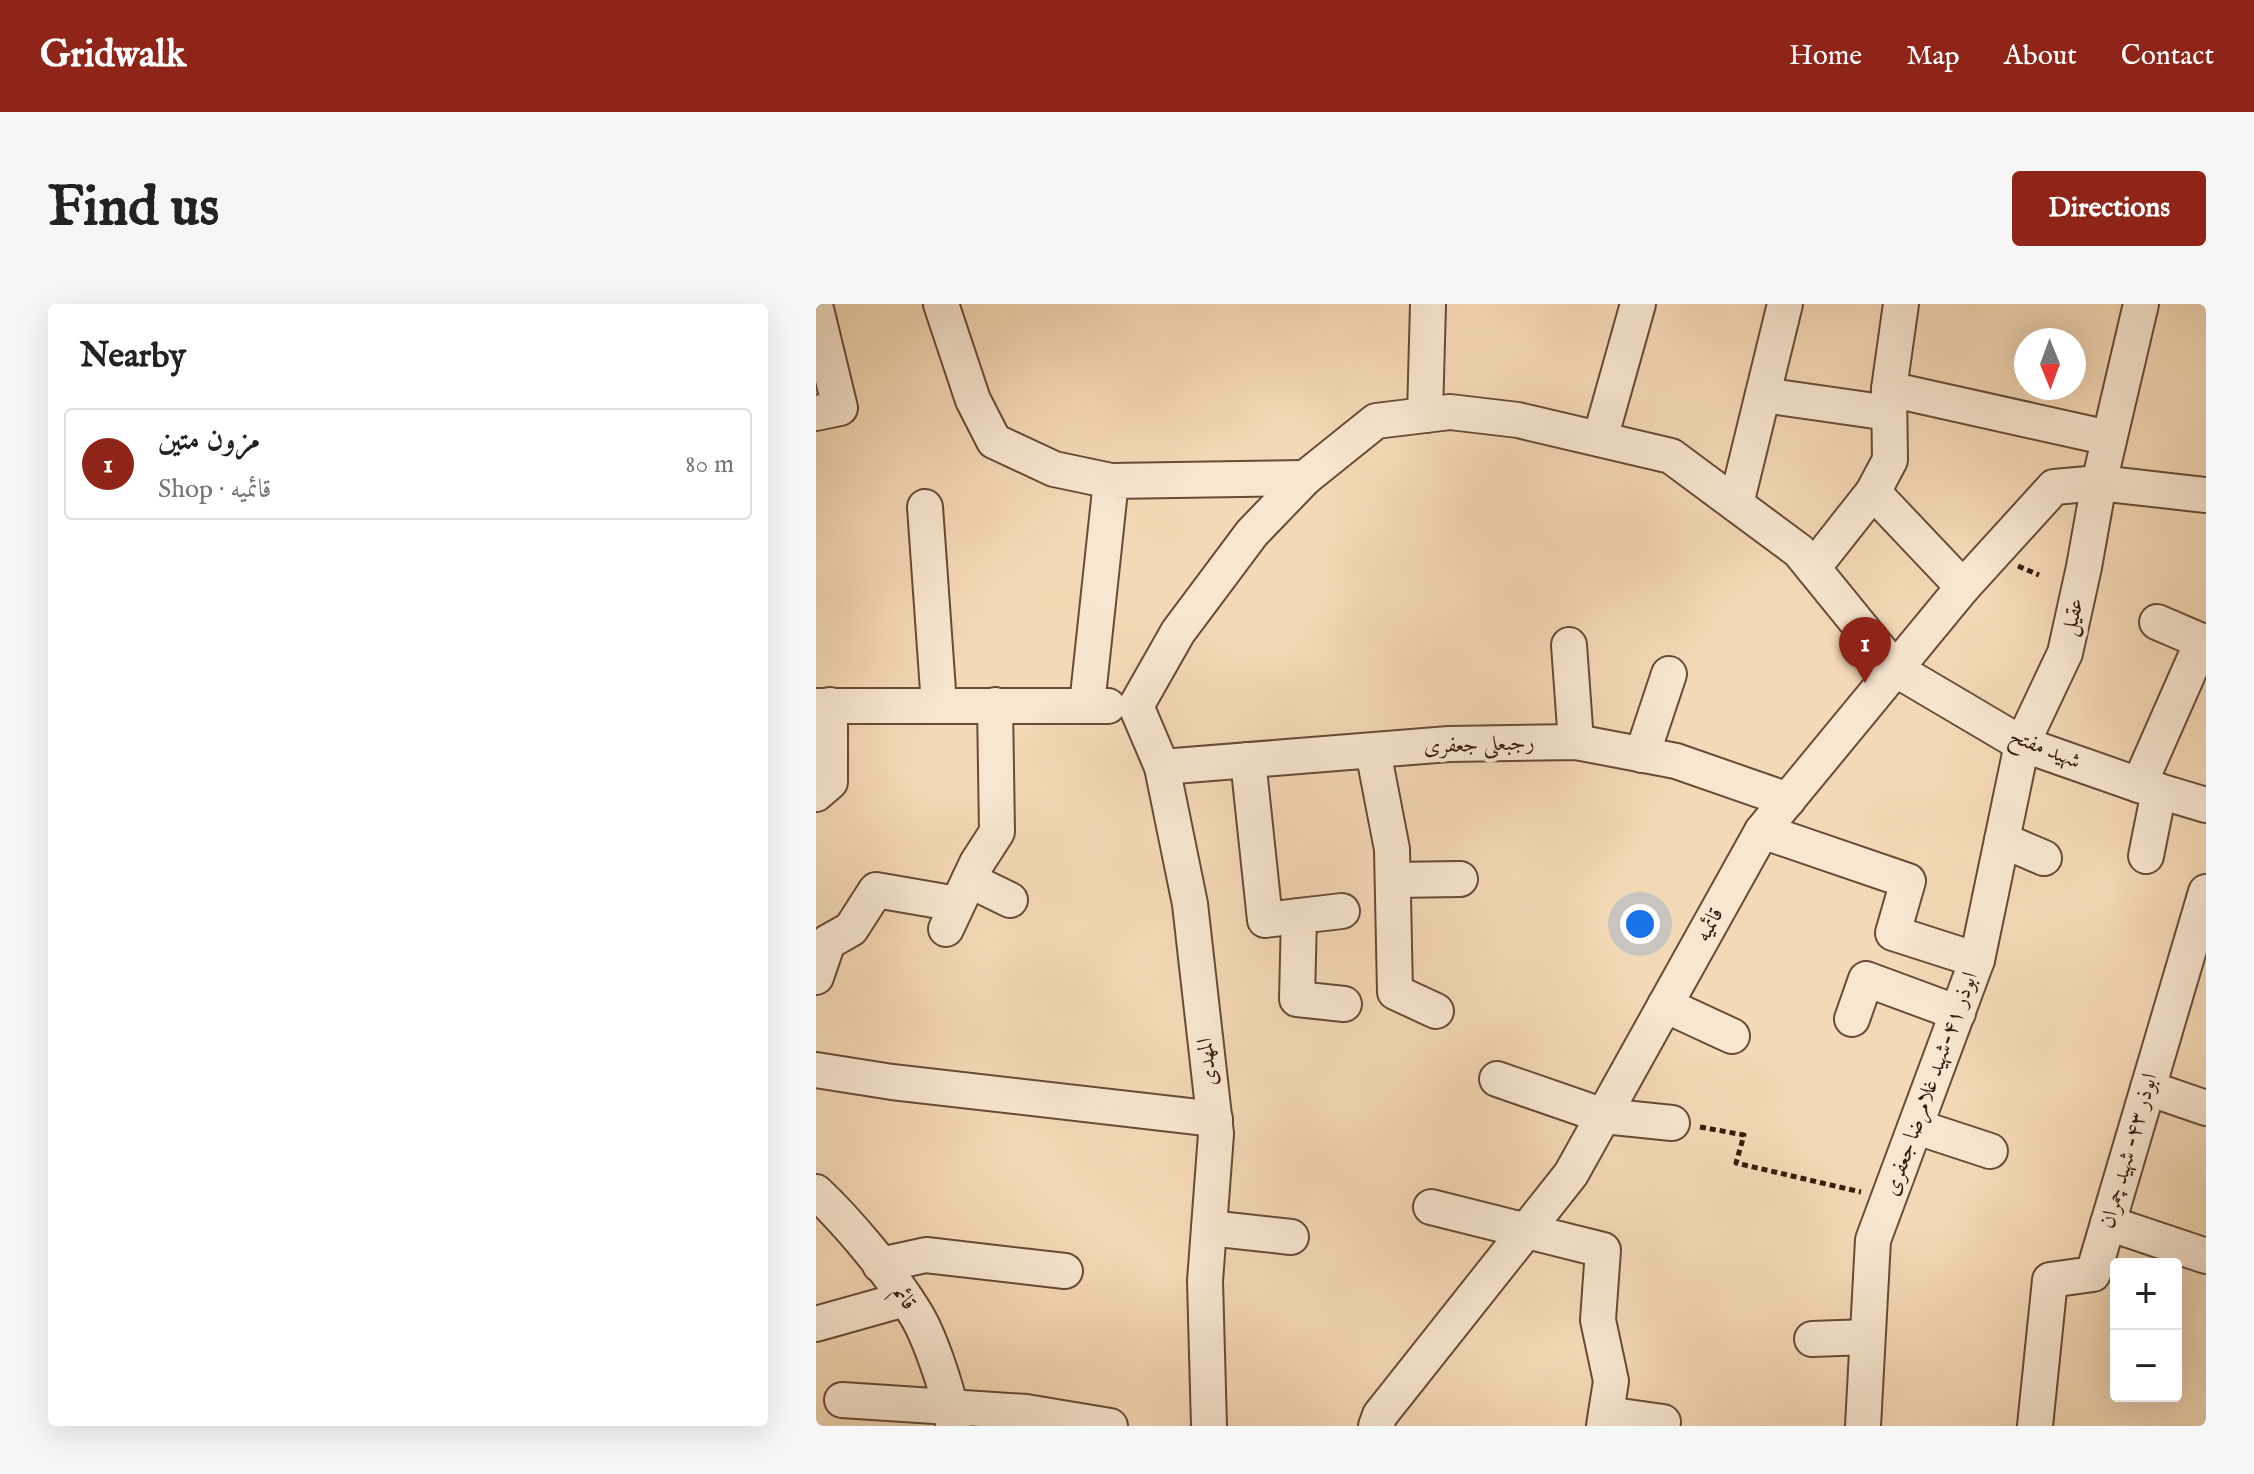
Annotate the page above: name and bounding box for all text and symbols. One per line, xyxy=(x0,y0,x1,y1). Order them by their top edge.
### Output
text: Gridwalk xyxy=(40,32,186,80)
text: Home xyxy=(1789,39,1862,74)
text: Map xyxy=(1906,39,1960,74)
text: About xyxy=(2004,39,2077,74)
text: Contact xyxy=(2121,39,2214,74)
button: Directions xyxy=(2012,171,2206,246)
text: Find us xyxy=(48,173,219,244)
north arrow xyxy=(2014,328,2086,400)
text: Nearby xyxy=(80,335,186,378)
text: مزون متین xyxy=(158,422,260,460)
text: 1 xyxy=(103,448,113,481)
text: 80 m xyxy=(685,448,734,481)
text: Shop · قائمیه xyxy=(158,473,271,506)
street label: عقیل xyxy=(2055,595,2091,639)
pin: 1 xyxy=(1839,617,1891,683)
street label: شهید مفتح xyxy=(2004,722,2085,780)
street label: رجبعلی جعفری xyxy=(1423,729,1535,762)
street label: قائمیه xyxy=(1689,903,1731,947)
your location xyxy=(1620,904,1660,944)
street label: ابوذر ۴۱-شهید غلامرضا جعفری xyxy=(1877,968,1985,1200)
street label: المهدی xyxy=(1191,1036,1225,1088)
street label: ابوذر ۴۳- شهید چمران xyxy=(2093,1070,2165,1232)
map controls xyxy=(2110,1258,2182,1402)
button: + xyxy=(2110,1258,2182,1330)
street label: قائم xyxy=(882,1280,923,1319)
button: − xyxy=(2110,1330,2182,1402)

